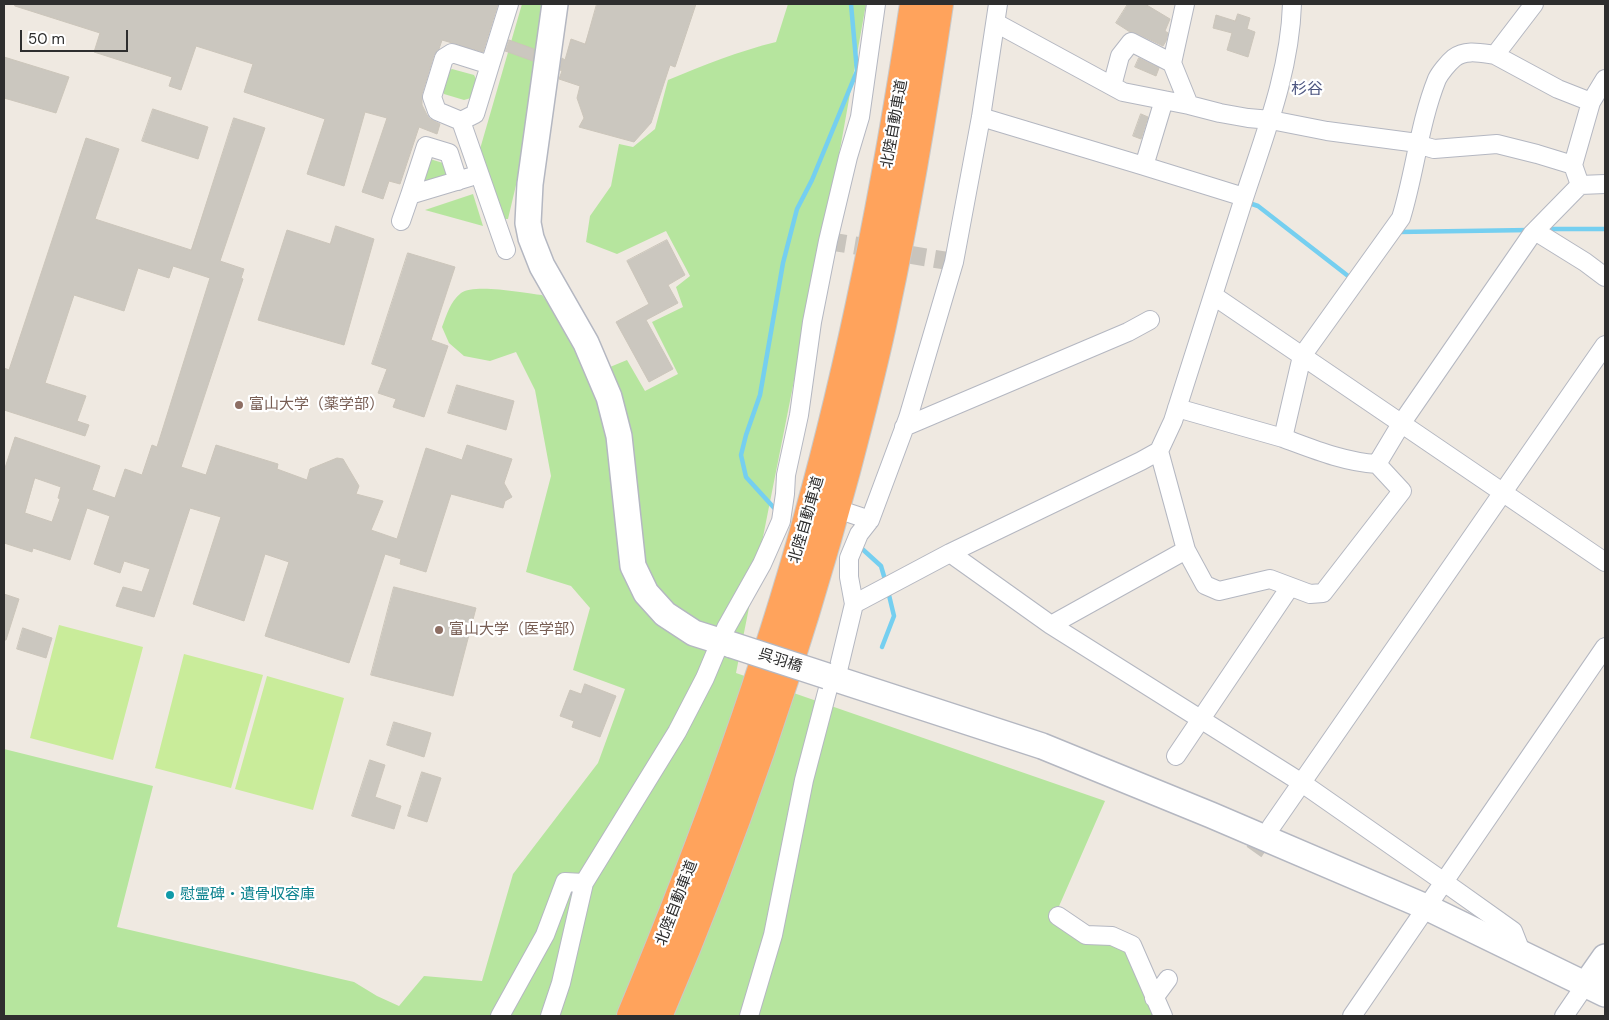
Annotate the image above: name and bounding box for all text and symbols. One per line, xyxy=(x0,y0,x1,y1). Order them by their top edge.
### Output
scale bar xyxy=(22,20,130,52)
text: 50 m xyxy=(28,29,65,49)
street label: 北陸自動車道 xyxy=(878,78,912,170)
district label: 杉谷 xyxy=(1291,80,1323,100)
place label: 富山大学（薬学部） xyxy=(249,396,384,414)
marker: 富山大学（薬学部） xyxy=(233,399,245,411)
street label: 北陸自動車道 xyxy=(786,474,828,566)
place label: 富山大学（医学部） xyxy=(449,621,584,639)
marker: 富山大学（医学部） xyxy=(433,624,445,636)
street label: 呉羽橋 xyxy=(756,645,804,677)
street label: 北陸自動車道 xyxy=(652,858,702,948)
place label: 慰霊碑・遺骨収容庫 xyxy=(180,886,315,904)
marker: 慰霊碑・遺骨収容庫 xyxy=(164,889,176,901)

